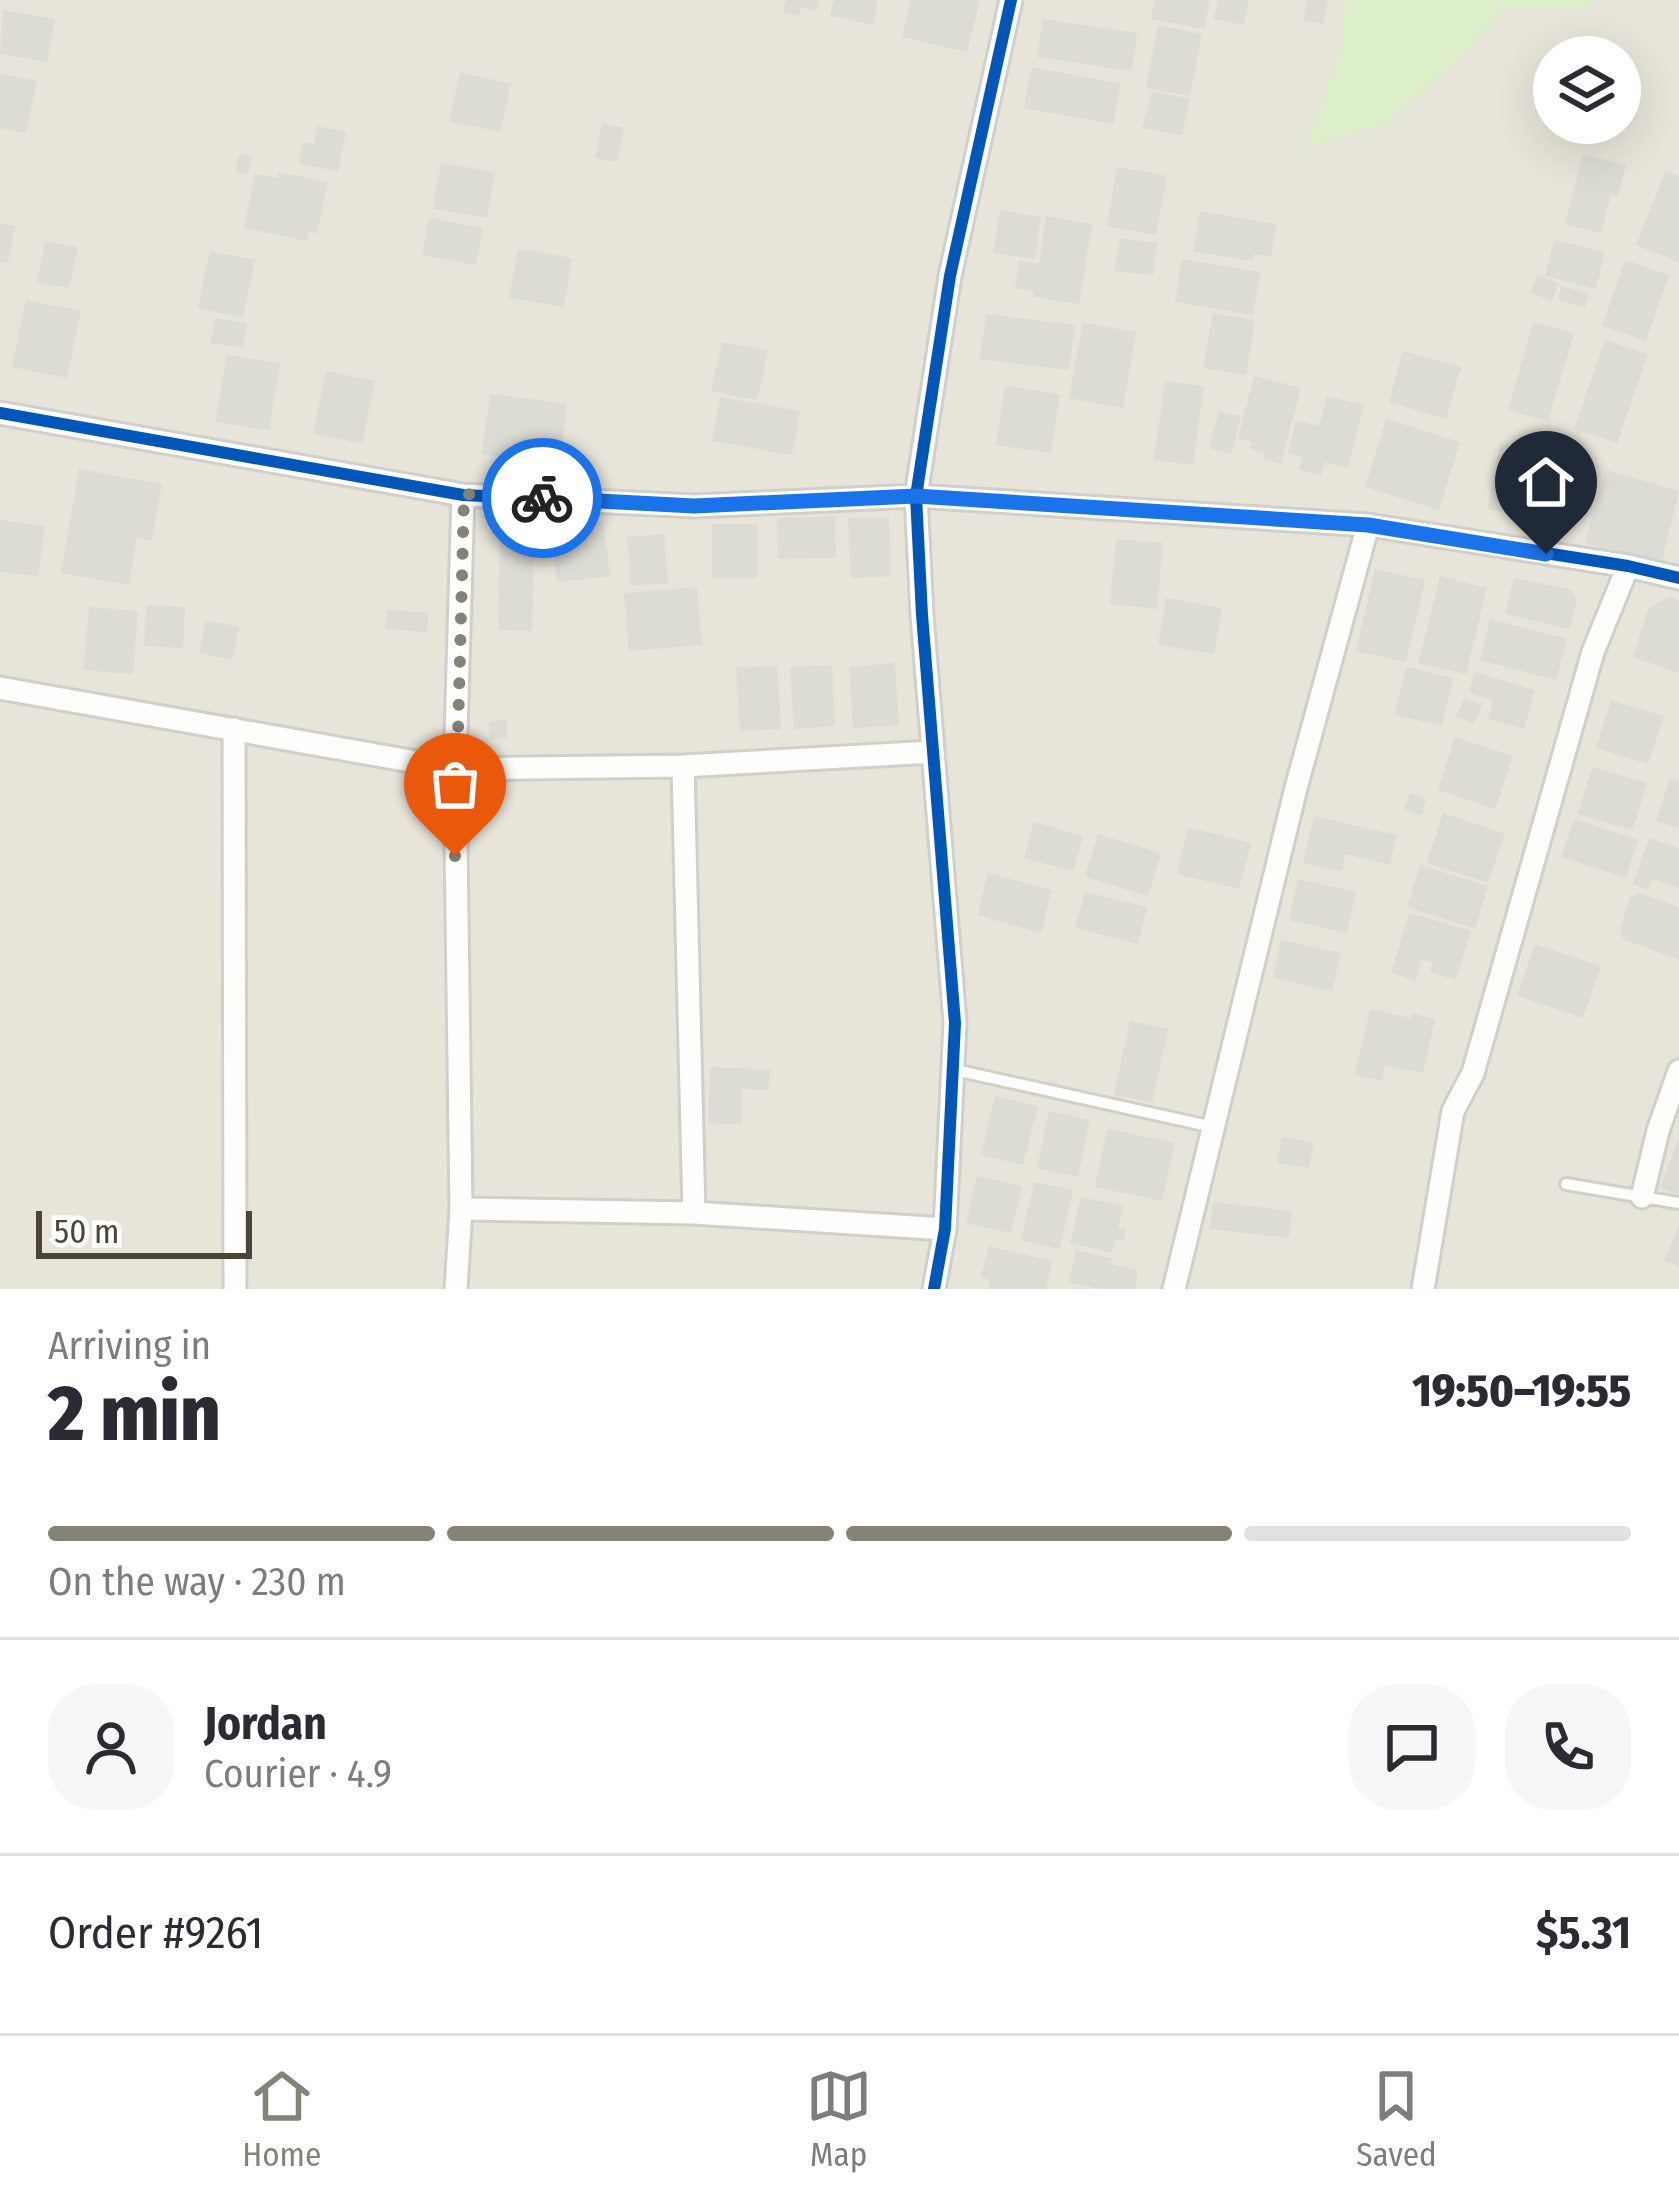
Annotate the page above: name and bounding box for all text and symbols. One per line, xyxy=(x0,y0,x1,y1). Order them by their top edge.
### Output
map controls xyxy=(1533,36,1641,144)
button: layers xyxy=(1533,36,1641,144)
pin xyxy=(1495,431,1597,554)
courier xyxy=(482,438,602,558)
icon: home xyxy=(1513,449,1579,515)
icon: bike xyxy=(509,465,575,531)
pin xyxy=(404,733,506,856)
icon: bag xyxy=(422,751,488,817)
scale bar xyxy=(36,1205,252,1258)
text: 50 m xyxy=(54,1212,119,1252)
text: Arriving in xyxy=(48,1323,211,1369)
text: 19:50–19:55 xyxy=(1412,1364,1631,1418)
text: 2 min xyxy=(48,1367,221,1461)
text: On the way · 230 m xyxy=(48,1559,346,1605)
button: person xyxy=(48,1684,174,1810)
button: chat xyxy=(1349,1684,1475,1810)
button: phone xyxy=(1505,1684,1631,1810)
text: Jordan xyxy=(204,1697,327,1751)
text: Courier · 4.9 xyxy=(204,1751,392,1797)
text: Order #9261 xyxy=(48,1906,263,1960)
text: $5.31 xyxy=(1536,1906,1631,1960)
tab: Home xyxy=(242,2063,321,2175)
tab: Map xyxy=(806,2063,872,2175)
tab: Saved xyxy=(1356,2063,1437,2175)

